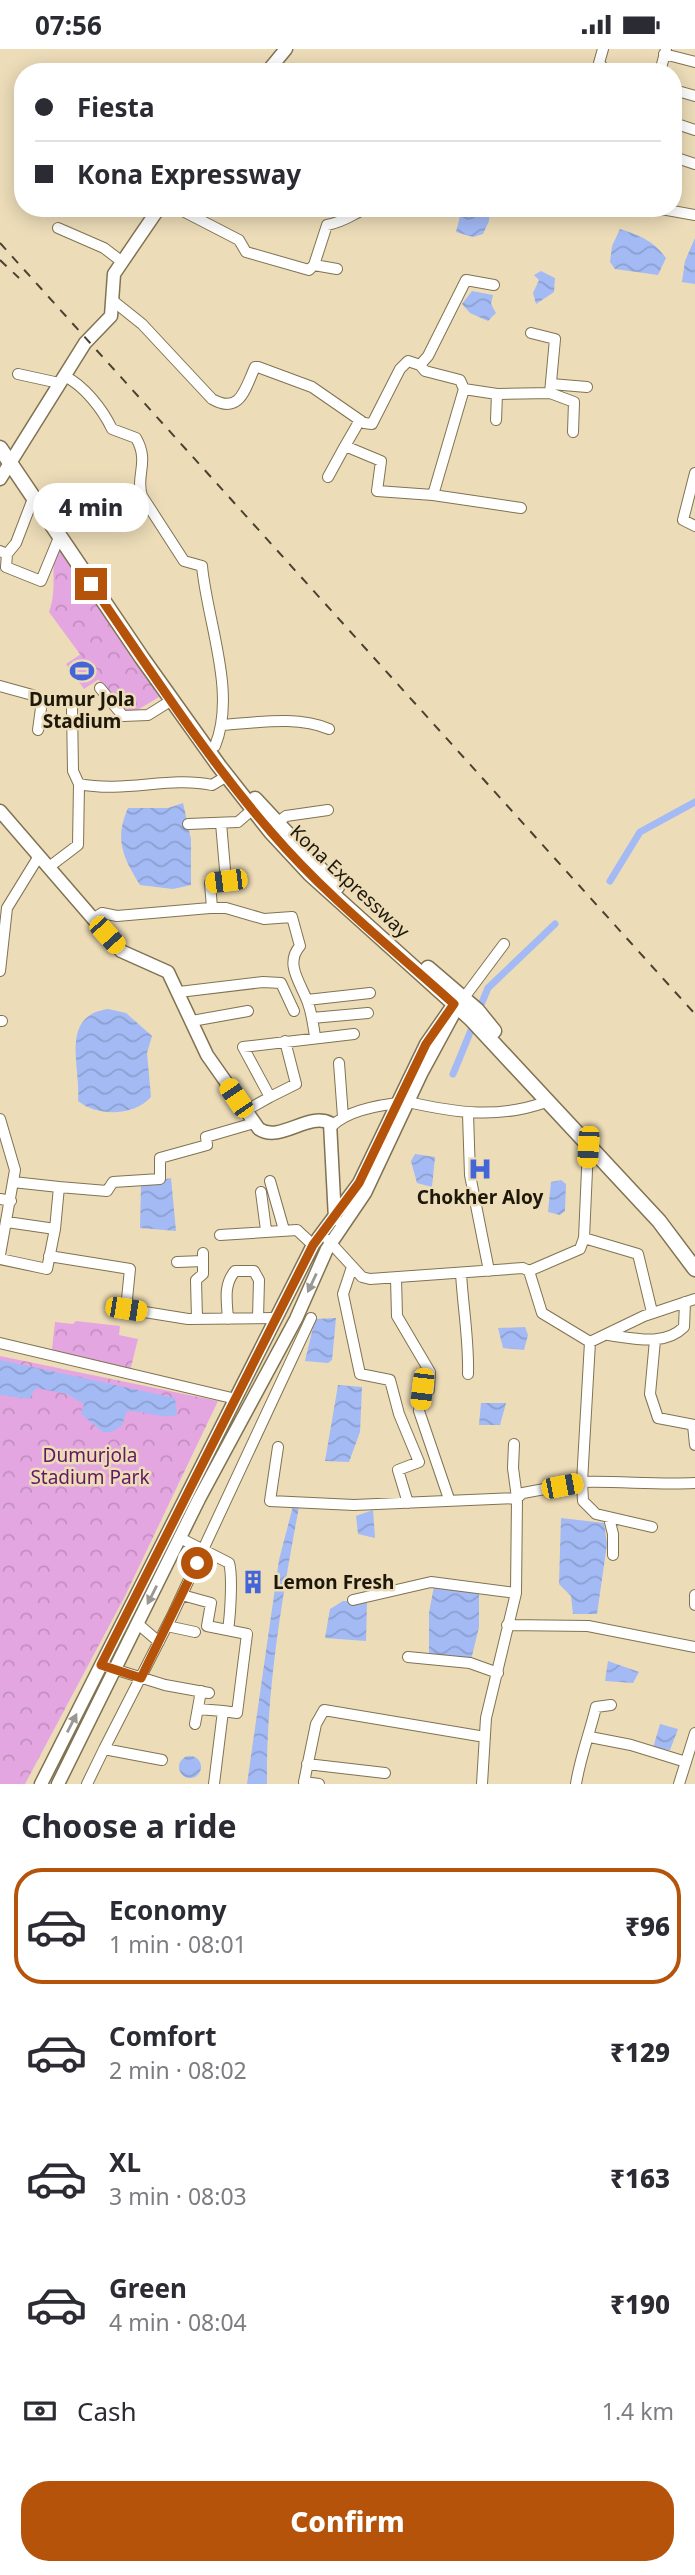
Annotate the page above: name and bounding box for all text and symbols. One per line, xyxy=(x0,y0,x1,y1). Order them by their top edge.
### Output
text: 07:56 xyxy=(35,7,102,43)
text: Fiesta xyxy=(77,89,154,125)
text: Kona Expressway xyxy=(77,156,301,192)
callout: 4 min xyxy=(33,483,149,531)
text: 4 min xyxy=(59,491,123,523)
route end xyxy=(75,568,107,600)
sports icon: Dumur Jola Stadium xyxy=(68,657,96,685)
place label: Dumur Jola Stadium xyxy=(29,686,135,734)
street label: Kona Expressway xyxy=(285,819,416,943)
car xyxy=(204,868,249,894)
car xyxy=(86,912,129,958)
car xyxy=(216,1075,257,1121)
car xyxy=(577,1125,600,1169)
hospital icon: Chokher Aloy xyxy=(466,1155,494,1183)
place label: Chokher Aloy xyxy=(417,1184,543,1210)
one-way arrow xyxy=(306,1273,317,1294)
car xyxy=(104,1295,149,1323)
car xyxy=(410,1367,435,1411)
park label: Dumurjola Stadium Park xyxy=(30,1442,150,1490)
car xyxy=(540,1472,585,1500)
route start xyxy=(181,1547,213,1579)
building icon: Lemon Fresh xyxy=(239,1568,267,1596)
place label: Lemon Fresh xyxy=(273,1569,394,1595)
one-way arrow xyxy=(147,1585,158,1605)
one-way arrow xyxy=(66,1713,77,1733)
text: Choose a ride xyxy=(21,1804,237,1847)
text: Economy xyxy=(109,1892,227,1928)
icon: car xyxy=(25,1895,88,1958)
text: ₹96 xyxy=(625,1908,670,1944)
text: 1 min · 08:01 xyxy=(109,1928,247,1960)
text: Comfort xyxy=(109,2018,217,2054)
icon: car xyxy=(25,2021,88,2084)
text: ₹129 xyxy=(610,2034,670,2070)
text: 2 min · 08:02 xyxy=(109,2054,247,2086)
text: XL xyxy=(109,2144,141,2180)
icon: car xyxy=(25,2147,88,2210)
text: ₹163 xyxy=(610,2160,670,2196)
text: 3 min · 08:03 xyxy=(109,2180,247,2212)
text: Green xyxy=(109,2270,187,2306)
icon: car xyxy=(25,2273,88,2336)
text: ₹190 xyxy=(610,2286,670,2322)
text: 4 min · 08:04 xyxy=(109,2306,247,2338)
icon: cash xyxy=(21,2392,59,2430)
text: Cash xyxy=(77,2393,137,2429)
text: 1.4 km xyxy=(602,2395,674,2427)
button: Confirm xyxy=(21,2481,674,2561)

